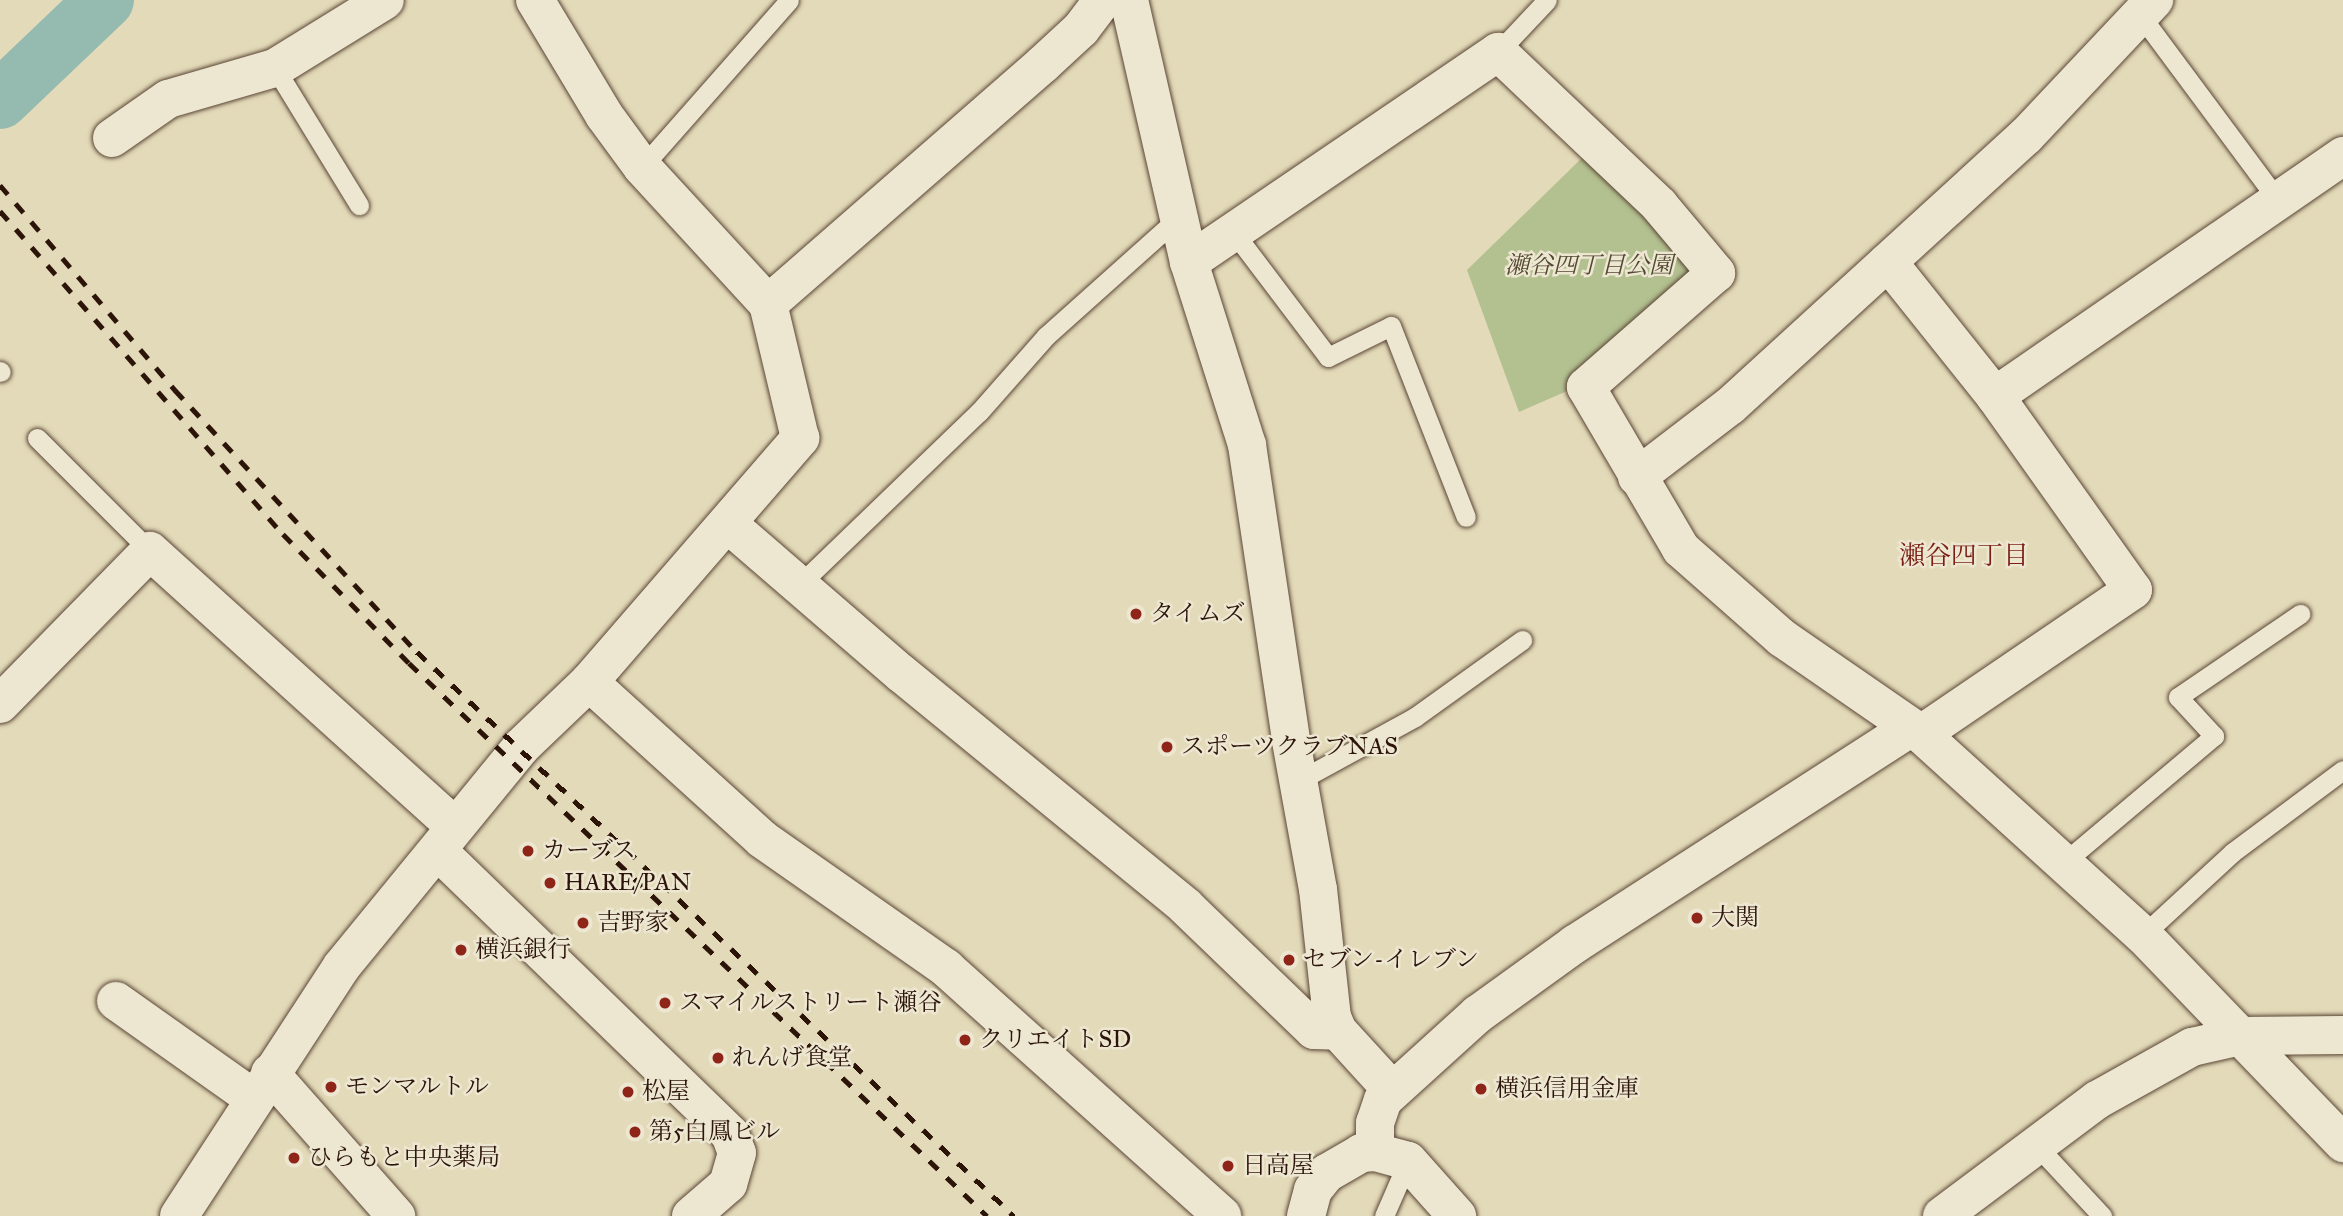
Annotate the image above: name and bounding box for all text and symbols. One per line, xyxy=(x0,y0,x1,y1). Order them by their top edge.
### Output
park label: 瀬谷四丁目公園 xyxy=(1505,252,1673,280)
district label: 瀬谷四丁目 xyxy=(1899,540,2029,572)
place label: タイムズ xyxy=(1150,600,1246,628)
marker: タイムズ xyxy=(1128,606,1144,622)
place label: スポーツクラブNAS xyxy=(1181,733,1399,761)
marker: スポーツクラブNAS xyxy=(1159,739,1175,755)
place label: カーブス xyxy=(542,837,638,865)
marker: カーブス xyxy=(520,843,536,859)
place label: HARE/PAN xyxy=(564,869,691,897)
marker: HARE/PAN xyxy=(542,875,558,891)
place label: 大関 xyxy=(1711,904,1759,932)
place label: 吉野家 xyxy=(597,909,669,937)
marker: 大関 xyxy=(1689,910,1705,926)
marker: 吉野家 xyxy=(575,915,591,931)
place label: 横浜銀行 xyxy=(475,936,571,964)
marker: 横浜銀行 xyxy=(453,942,469,958)
place label: セブン-イレブン xyxy=(1303,946,1481,974)
marker: セブン-イレブン xyxy=(1281,952,1297,968)
place label: スマイルストリート瀬谷 xyxy=(679,989,943,1017)
marker: スマイルストリート瀬谷 xyxy=(657,995,673,1011)
place label: クリエイトSD xyxy=(979,1026,1132,1054)
marker: クリエイトSD xyxy=(957,1032,973,1048)
place label: れんげ食堂 xyxy=(732,1044,852,1072)
marker: れんげ食堂 xyxy=(710,1050,726,1066)
place label: モンマルトル xyxy=(345,1073,489,1101)
place label: 横浜信用金庫 xyxy=(1495,1075,1639,1103)
place label: 松屋 xyxy=(642,1078,690,1106)
marker: モンマルトル xyxy=(323,1079,339,1095)
marker: 横浜信用金庫 xyxy=(1473,1081,1489,1097)
marker: 松屋 xyxy=(620,1084,636,1100)
place label: 第5白鳳ビル xyxy=(649,1118,780,1146)
marker: 第5白鳳ビル xyxy=(627,1124,643,1140)
place label: ひらもと中央薬局 xyxy=(308,1144,500,1172)
marker: ひらもと中央薬局 xyxy=(286,1150,302,1166)
place label: 日高屋 xyxy=(1242,1152,1314,1180)
marker: 日高屋 xyxy=(1220,1158,1236,1174)

